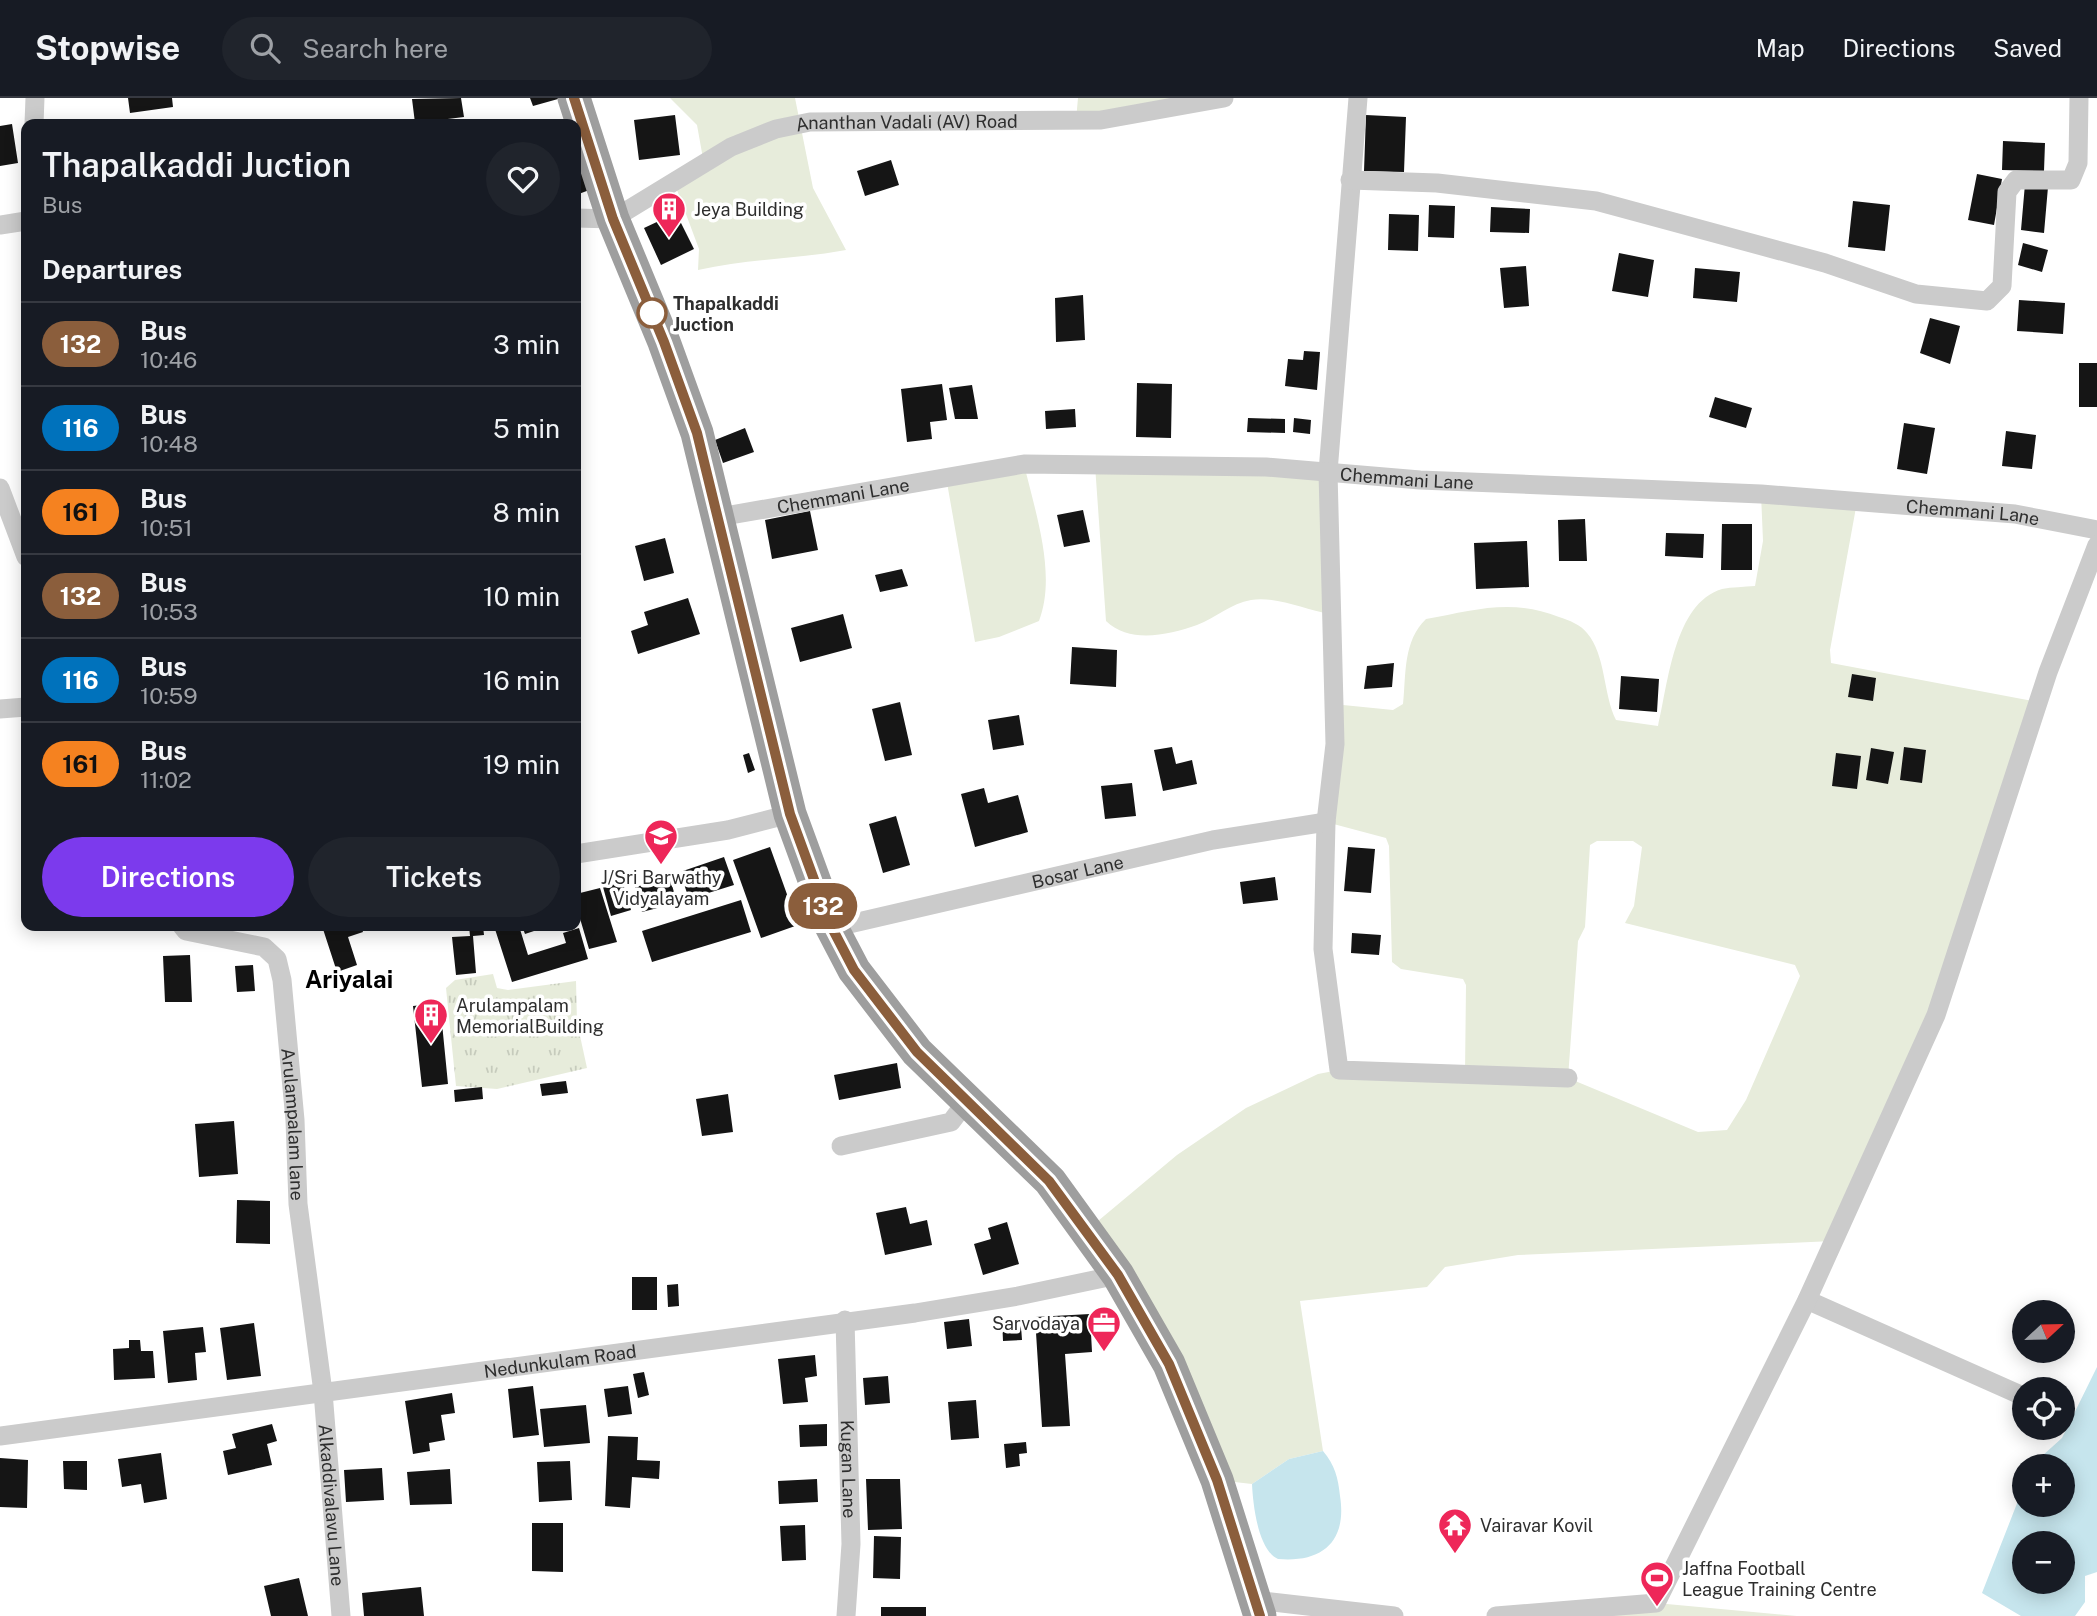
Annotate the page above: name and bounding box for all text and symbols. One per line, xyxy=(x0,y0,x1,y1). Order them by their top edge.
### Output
search box xyxy=(222,17,712,80)
text: Stopwise xyxy=(35,29,180,67)
icon: search xyxy=(246,29,284,67)
text: Search here xyxy=(302,33,448,64)
text: Map xyxy=(1756,34,1805,62)
text: Directions xyxy=(1843,34,1955,62)
text: Saved xyxy=(1993,34,2062,62)
street label: Ananthan Vadali (AV) Road xyxy=(794,110,1018,135)
button: heart xyxy=(486,142,560,216)
text: Thapalkaddi Juction xyxy=(42,146,351,184)
building icon: Jeya Building xyxy=(650,190,688,239)
text: Bus xyxy=(42,191,82,218)
place label: Jeya Building xyxy=(694,199,804,220)
text: Departures xyxy=(42,254,182,285)
place label: Thapalkaddi Juction xyxy=(673,293,779,335)
marker: Thapalkaddi Juction xyxy=(637,298,667,328)
text: Bus xyxy=(140,315,187,346)
text: 3 min xyxy=(493,329,560,360)
text: 132 xyxy=(60,330,101,358)
text: 10:46 xyxy=(140,346,197,373)
text: Bus xyxy=(140,399,187,430)
text: 5 min xyxy=(493,413,560,444)
text: 116 xyxy=(62,414,99,442)
text: 10:48 xyxy=(140,430,198,457)
street label: Chemmani Lane xyxy=(1339,463,1474,493)
street label: Chemmani Lane xyxy=(775,474,911,517)
text: Bus xyxy=(140,483,187,514)
street label: Chemmani Lane xyxy=(1905,495,2041,529)
text: 8 min xyxy=(493,497,560,528)
text: 161 xyxy=(62,498,99,526)
text: 10:51 xyxy=(140,514,193,541)
text: Bus xyxy=(140,567,187,598)
text: 10 min xyxy=(483,581,560,612)
text: 132 xyxy=(60,582,101,610)
text: 10:53 xyxy=(140,598,198,625)
text: Bus xyxy=(140,651,187,682)
text: 16 min xyxy=(483,665,560,696)
text: 116 xyxy=(62,666,99,694)
text: 10:59 xyxy=(140,682,198,709)
text: Bus xyxy=(140,735,187,766)
text: 19 min xyxy=(483,749,560,780)
text: 161 xyxy=(62,750,99,778)
text: 11:02 xyxy=(140,766,192,793)
school or university icon: J/Sri Barwathy Vidyalayam xyxy=(642,817,680,866)
button: Directions xyxy=(42,837,294,917)
button: Tickets xyxy=(308,837,560,917)
street label: Bosar Lane xyxy=(1030,851,1125,892)
place label: J/Sri Barwathy Vidyalayam xyxy=(601,867,722,909)
line badge: 132 xyxy=(783,883,863,929)
text: 132 xyxy=(802,892,844,920)
district label: Ariyalai xyxy=(305,965,393,993)
place label: Arulampalam MemorialBuilding xyxy=(456,995,604,1037)
building icon: Arulampalam MemorialBuilding xyxy=(412,996,450,1045)
street label: Arulampalam lane xyxy=(278,1047,308,1201)
north arrow xyxy=(2012,1300,2076,1363)
map controls xyxy=(2012,1300,2075,1594)
office icon: Sarvodaya xyxy=(1085,1304,1123,1353)
place label: Sarvodaya xyxy=(992,1313,1080,1334)
street label: Nedunkulam Road xyxy=(482,1340,638,1381)
button: locate xyxy=(2012,1377,2075,1440)
street label: Kugan Lane xyxy=(837,1419,861,1518)
street label: Alkaddivalavu Lane xyxy=(315,1423,349,1587)
button: + xyxy=(2012,1454,2075,1517)
temple icon: Vairavar Kovil xyxy=(1436,1506,1474,1555)
place label: Vairavar Kovil xyxy=(1480,1515,1593,1536)
button: − xyxy=(2012,1531,2075,1594)
place label: Jaffna Football League Training Centre xyxy=(1682,1558,1877,1600)
sports icon: Jaffna Football League Training Centre xyxy=(1638,1559,1676,1608)

